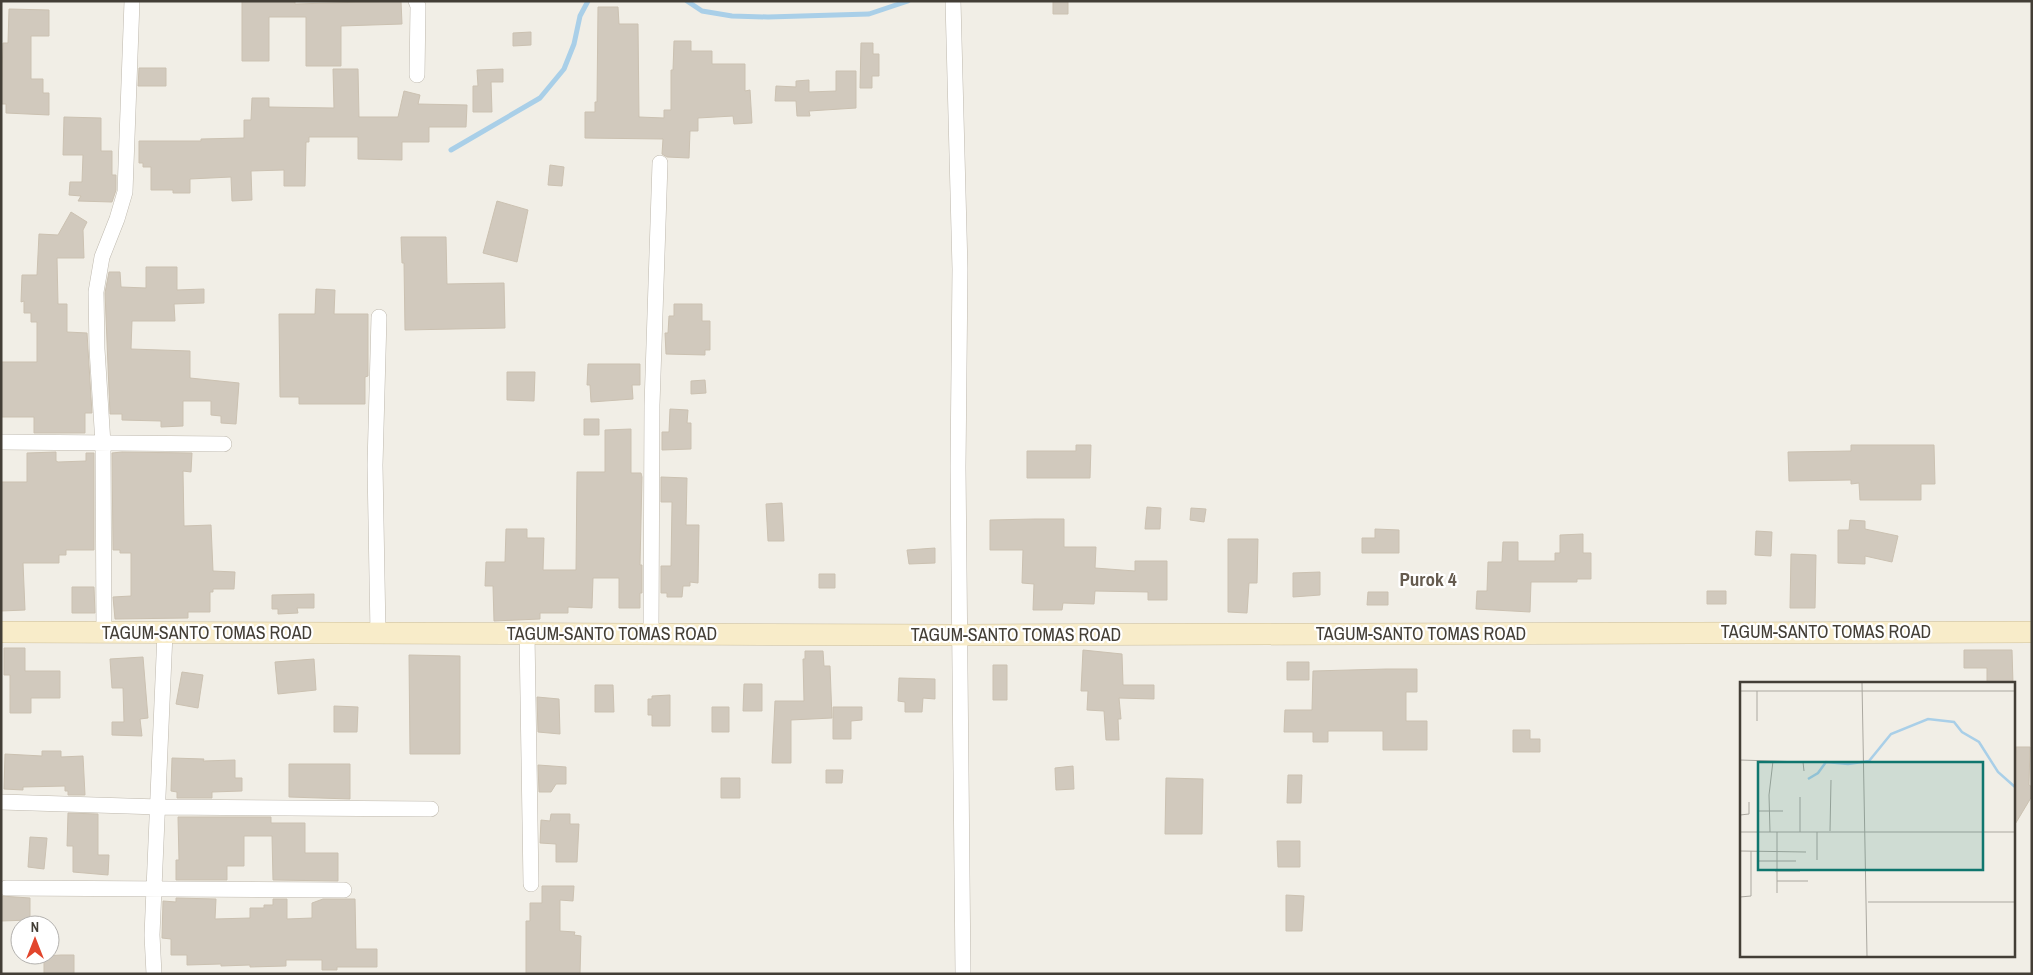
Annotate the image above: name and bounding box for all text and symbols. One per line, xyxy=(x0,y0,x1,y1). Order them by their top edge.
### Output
district label: Purok 4 xyxy=(1399,566,1457,592)
street label: TAGUM-SANTO TOMAS ROAD xyxy=(1721,619,1931,644)
street label: TAGUM-SANTO TOMAS ROAD xyxy=(102,620,312,645)
street label: TAGUM-SANTO TOMAS ROAD xyxy=(507,621,717,646)
street label: TAGUM-SANTO TOMAS ROAD xyxy=(1316,621,1526,646)
street label: TAGUM-SANTO TOMAS ROAD xyxy=(911,622,1121,647)
inset map xyxy=(1740,682,2016,958)
north arrow xyxy=(10,915,60,965)
text: N xyxy=(31,918,39,936)

